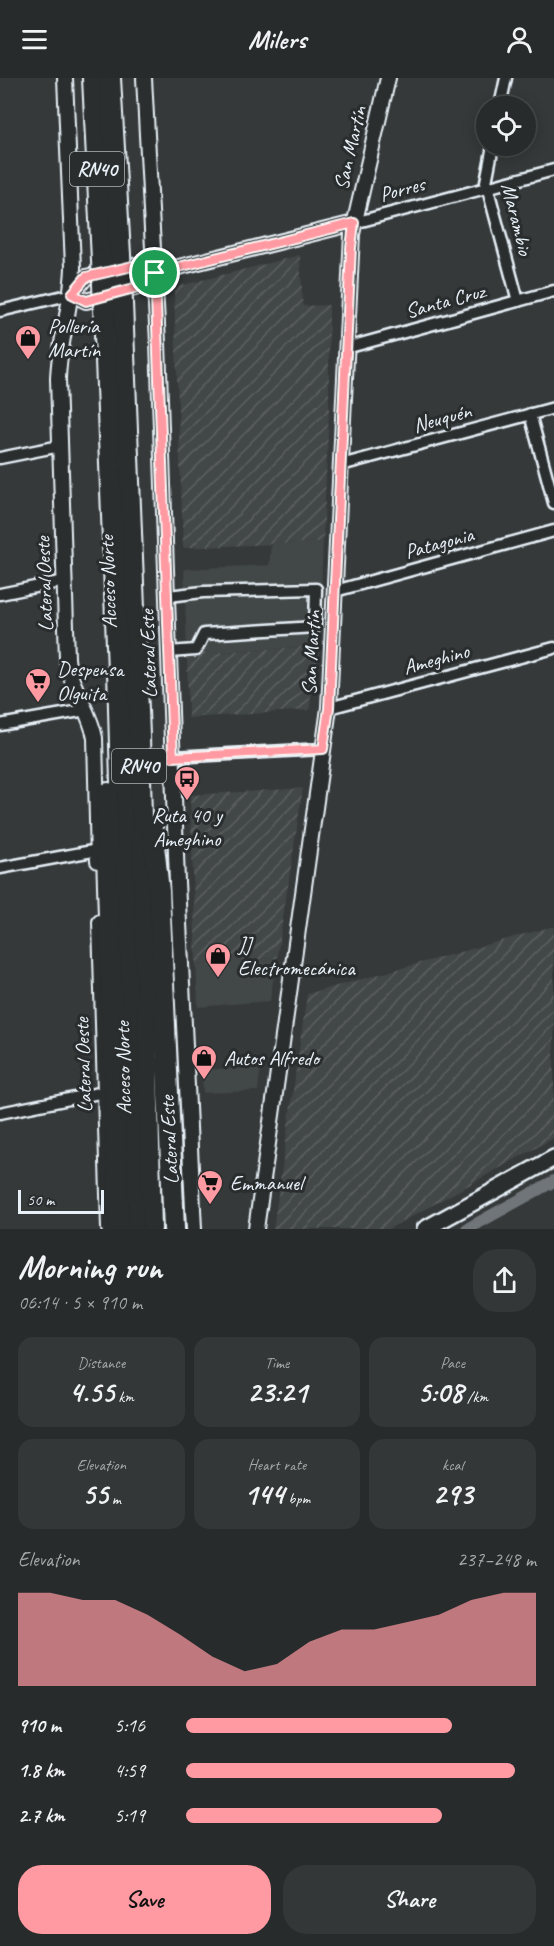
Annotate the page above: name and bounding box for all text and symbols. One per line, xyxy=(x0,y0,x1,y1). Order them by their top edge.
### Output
text: Milers xyxy=(248,22,306,56)
icon: menu xyxy=(18,23,51,56)
icon: person xyxy=(503,23,536,56)
map controls xyxy=(476,96,536,156)
button: locate xyxy=(476,96,536,156)
street label: San Martín xyxy=(328,103,372,192)
road number: RN40 xyxy=(70,152,124,186)
street label: Porres xyxy=(377,170,429,207)
street label: Marambio xyxy=(495,180,539,259)
pin xyxy=(129,247,180,298)
icon: arrive xyxy=(138,256,171,289)
street label: Santa Cruz xyxy=(402,277,490,324)
place label: Pollería Martín xyxy=(48,313,101,363)
shop icon: Pollería Martín xyxy=(13,323,43,361)
street label: Neuquén xyxy=(410,398,475,438)
street label: Patagonia xyxy=(402,521,478,565)
street label: Acceso Norte xyxy=(93,533,123,629)
street label: Lateral Oeste xyxy=(29,535,59,632)
street label: Lateral Este xyxy=(133,607,163,699)
street label: San Martín xyxy=(296,609,326,696)
street label: Ameghino xyxy=(400,637,473,680)
place label: Despensa Olguita xyxy=(57,656,126,706)
supermarket icon: Despensa Olguita xyxy=(23,666,53,704)
road number: RN40 xyxy=(112,749,166,783)
bus stop icon: Ruta 40 y Ameghino xyxy=(172,764,202,802)
place label: Ruta 40 y Ameghino xyxy=(152,802,224,852)
place label: JJ Electromecánica xyxy=(237,931,356,981)
shop icon: JJ Electromecánica xyxy=(203,941,233,979)
street label: Lateral Oeste xyxy=(68,1016,98,1113)
street label: Acceso Norte xyxy=(109,1019,137,1115)
shop icon: Autos Alfredo xyxy=(189,1043,219,1081)
place label: Autos Alfredo xyxy=(224,1045,322,1071)
street label: Lateral Este xyxy=(154,1093,184,1185)
supermarket icon: Emmanuel xyxy=(195,1168,225,1206)
place label: Emmanuel xyxy=(230,1170,306,1196)
scale bar xyxy=(18,1187,104,1214)
text: 50 m xyxy=(27,1190,54,1210)
text: Morning run xyxy=(18,1246,162,1288)
button: share xyxy=(473,1249,536,1312)
text: 06:14 · 5 × 910 m xyxy=(18,1290,142,1315)
text: Distance xyxy=(77,1353,125,1373)
text: Time xyxy=(265,1353,289,1373)
text: Pace xyxy=(440,1353,465,1373)
text: 4.55 xyxy=(69,1373,114,1411)
text: 23:21 xyxy=(247,1373,307,1411)
text: 5:08 xyxy=(417,1373,463,1411)
text: km xyxy=(114,1387,134,1407)
text: /km xyxy=(463,1387,488,1407)
text: Elevation xyxy=(77,1455,126,1475)
text: Heart rate xyxy=(248,1455,306,1475)
text: kcal xyxy=(442,1455,463,1475)
text: 55 xyxy=(82,1475,108,1513)
text: 144 xyxy=(244,1475,284,1513)
text: 293 xyxy=(433,1475,473,1513)
text: m xyxy=(108,1489,121,1509)
text: bpm xyxy=(284,1489,310,1509)
text: Elevation xyxy=(18,1547,80,1572)
text: 237–248 m xyxy=(457,1547,536,1572)
text: 910 m xyxy=(18,1713,61,1738)
text: 5:16 xyxy=(114,1713,145,1738)
text: 1.8 km xyxy=(18,1758,65,1783)
text: 4:59 xyxy=(114,1758,145,1783)
text: 2.7 km xyxy=(18,1803,64,1828)
text: 5:19 xyxy=(114,1803,145,1828)
button: Save xyxy=(18,1865,271,1934)
button: Share xyxy=(283,1865,536,1934)

